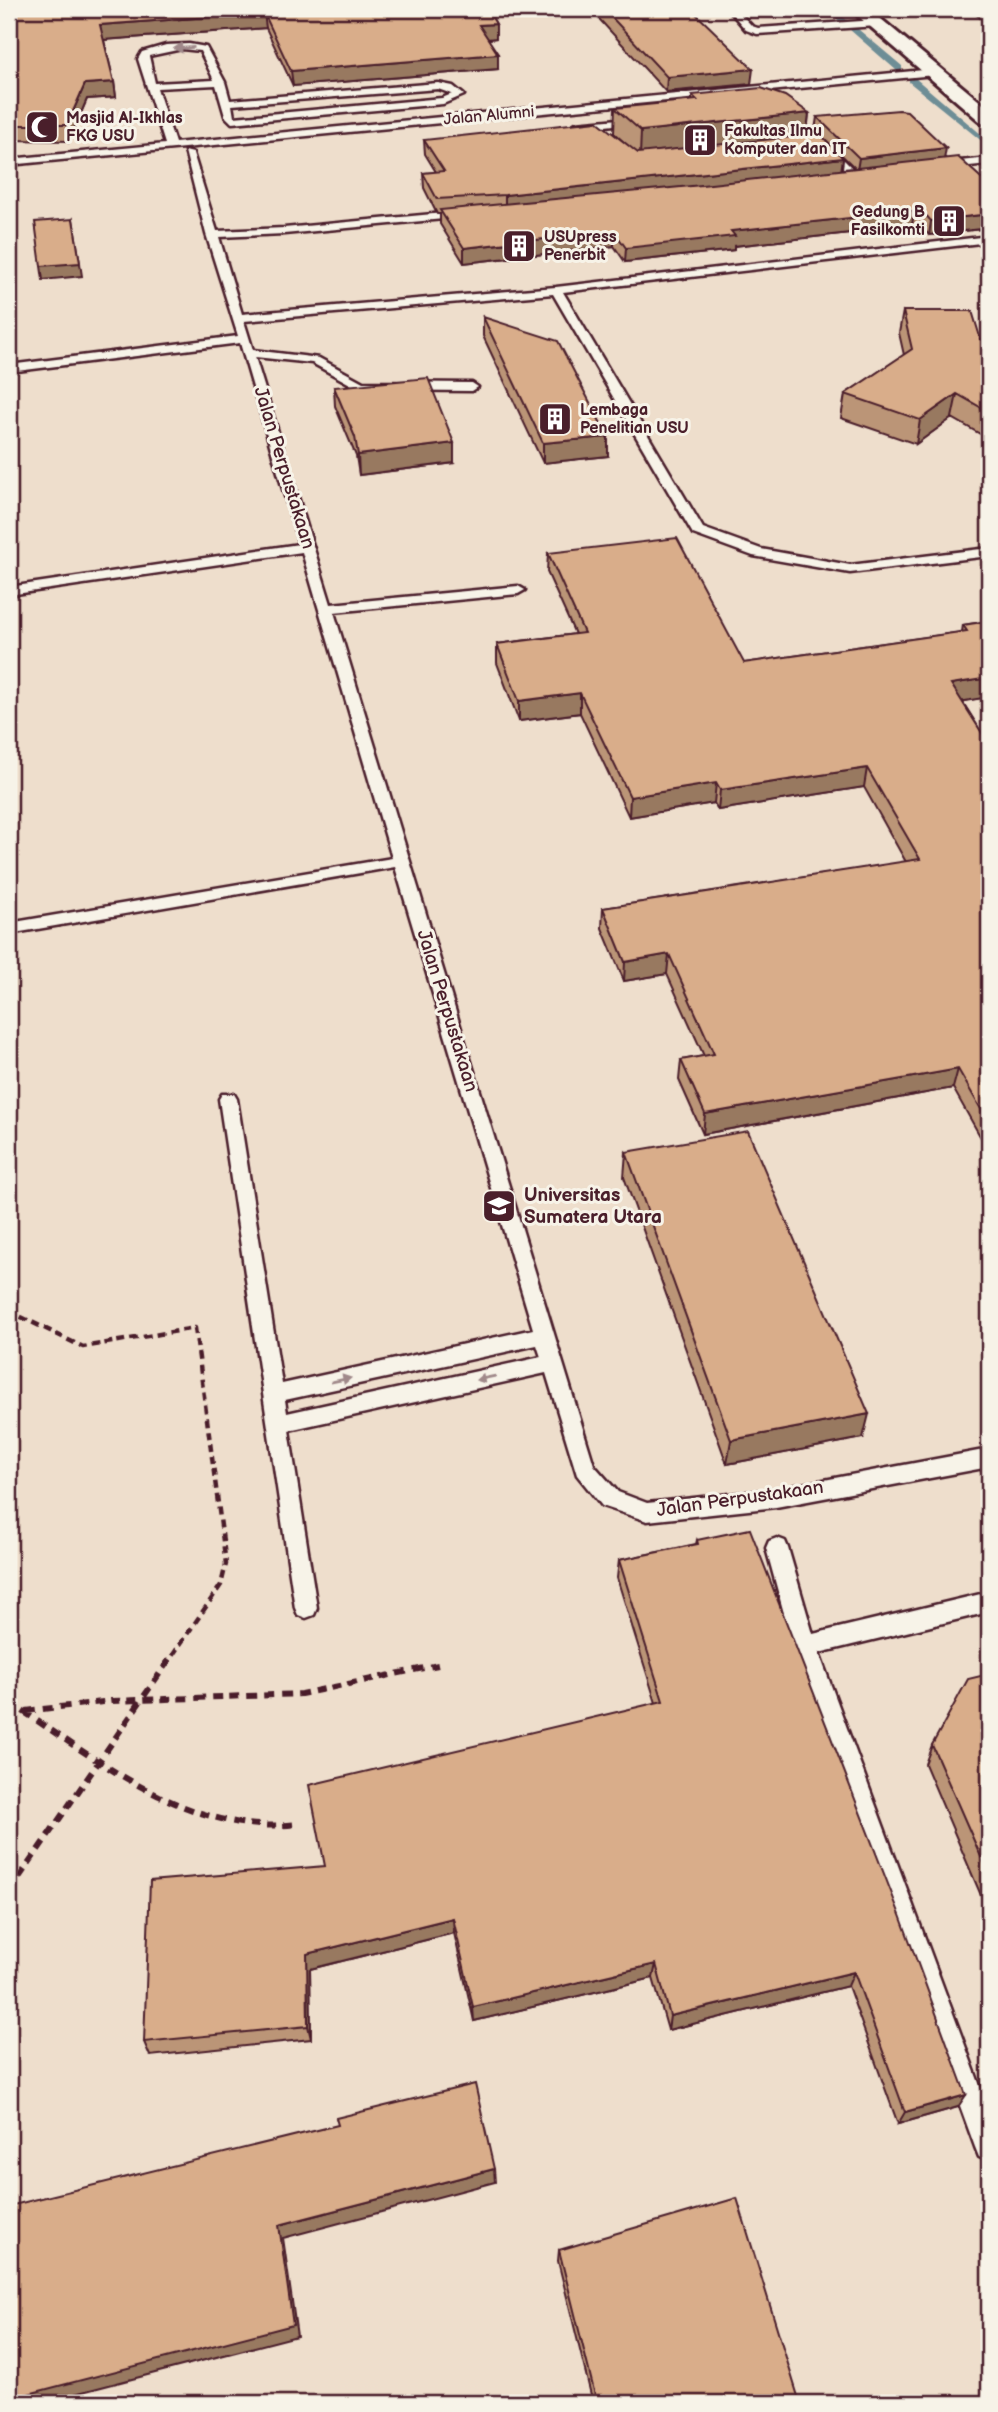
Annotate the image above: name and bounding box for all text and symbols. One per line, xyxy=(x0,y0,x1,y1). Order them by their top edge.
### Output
one-way arrow xyxy=(173,43,195,54)
street label: Jalan Alumni xyxy=(443,103,535,129)
mosque icon: Masjid Al-Ikhlas FKG USU xyxy=(23,108,61,146)
place label: Masjid Al-Ikhlas FKG USU xyxy=(66,109,183,146)
building icon: Fakultas Ilmu Komputer dan IT xyxy=(681,121,719,159)
place label: Fakultas Ilmu Komputer dan IT xyxy=(724,122,847,159)
building icon: Gedung B Fasilkomti xyxy=(930,202,968,240)
place label: Gedung B Fasilkomti xyxy=(851,203,925,240)
building icon: USUpress Penerbit xyxy=(500,227,538,265)
place label: USUpress Penerbit xyxy=(544,228,617,265)
street label: Jalan Perpustakaan xyxy=(248,384,320,552)
building icon: Lembaga Penelitian USU xyxy=(536,400,574,438)
place label: Lembaga Penelitian USU xyxy=(580,401,689,438)
street label: Jalan Perpustakaan xyxy=(411,927,483,1095)
place label: Universitas Sumatera Utara xyxy=(524,1184,662,1229)
school or university icon: Universitas Sumatera Utara xyxy=(480,1187,518,1225)
one-way arrow xyxy=(475,1373,497,1384)
one-way arrow xyxy=(330,1374,352,1385)
street label: Jalan Perpustakaan xyxy=(655,1476,825,1522)

